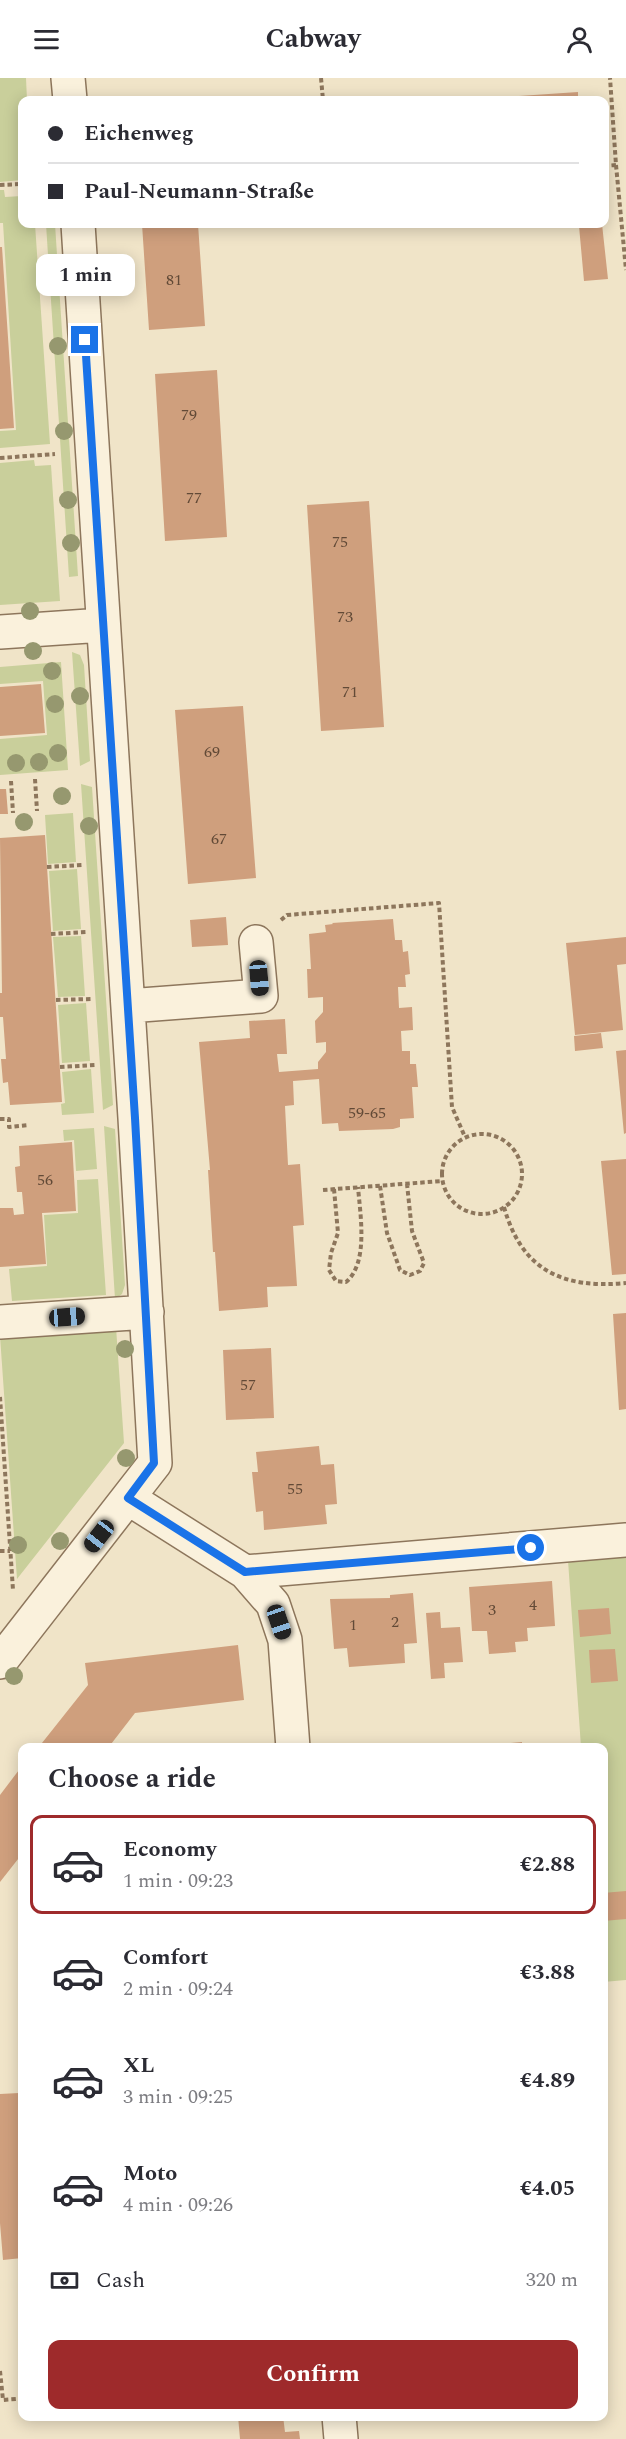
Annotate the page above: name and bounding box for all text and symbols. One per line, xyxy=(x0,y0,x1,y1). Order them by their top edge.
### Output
text: Cabway xyxy=(265,18,361,60)
icon: menu xyxy=(30,23,63,56)
icon: person xyxy=(563,23,596,56)
text: Eichenweg xyxy=(84,117,194,150)
text: Paul-Neumann-Straße xyxy=(84,175,314,208)
callout: 1 min xyxy=(36,253,134,295)
text: 1 min xyxy=(59,260,112,290)
house number: 81 xyxy=(166,268,182,292)
route end xyxy=(71,326,98,353)
house number: 79 xyxy=(181,403,197,427)
house number: 77 xyxy=(186,486,202,510)
house number: 75 xyxy=(332,530,348,554)
house number: 73 xyxy=(337,605,353,629)
house number: 71 xyxy=(342,680,358,704)
house number: 69 xyxy=(204,740,220,764)
house number: 67 xyxy=(211,827,227,851)
car xyxy=(248,959,270,997)
house number: 59-65 xyxy=(348,1101,386,1125)
house number: 56 xyxy=(37,1168,53,1192)
car xyxy=(48,1307,86,1327)
house number: 57 xyxy=(240,1373,256,1397)
house number: 55 xyxy=(287,1477,303,1501)
car xyxy=(81,1516,117,1556)
route start xyxy=(517,1534,544,1561)
house number: 4 xyxy=(529,1593,537,1617)
house number: 3 xyxy=(488,1598,496,1622)
car xyxy=(265,1602,293,1642)
house number: 2 xyxy=(391,1610,399,1634)
house number: 1 xyxy=(349,1613,357,1637)
text: Choose a ride xyxy=(48,1758,216,1800)
text: Economy xyxy=(123,1833,216,1866)
icon: car xyxy=(51,1838,105,1892)
text: €2.88 xyxy=(520,1848,575,1881)
text: 1 min · 09:23 xyxy=(123,1866,233,1896)
text: Comfort xyxy=(123,1941,208,1974)
icon: car xyxy=(51,1946,105,2000)
text: €3.88 xyxy=(520,1956,575,1989)
text: 2 min · 09:24 xyxy=(123,1974,233,2004)
text: XL xyxy=(123,2049,154,2082)
icon: car xyxy=(51,2054,105,2108)
text: €4.89 xyxy=(520,2064,575,2097)
text: 3 min · 09:25 xyxy=(123,2082,233,2112)
text: Moto xyxy=(123,2157,177,2190)
icon: car xyxy=(51,2162,105,2216)
text: €4.05 xyxy=(520,2172,575,2205)
text: 4 min · 09:26 xyxy=(123,2190,233,2220)
icon: cash xyxy=(48,2264,81,2297)
text: Cash xyxy=(96,2264,145,2297)
text: 320 m xyxy=(526,2265,578,2295)
button: Confirm xyxy=(48,2340,578,2409)

